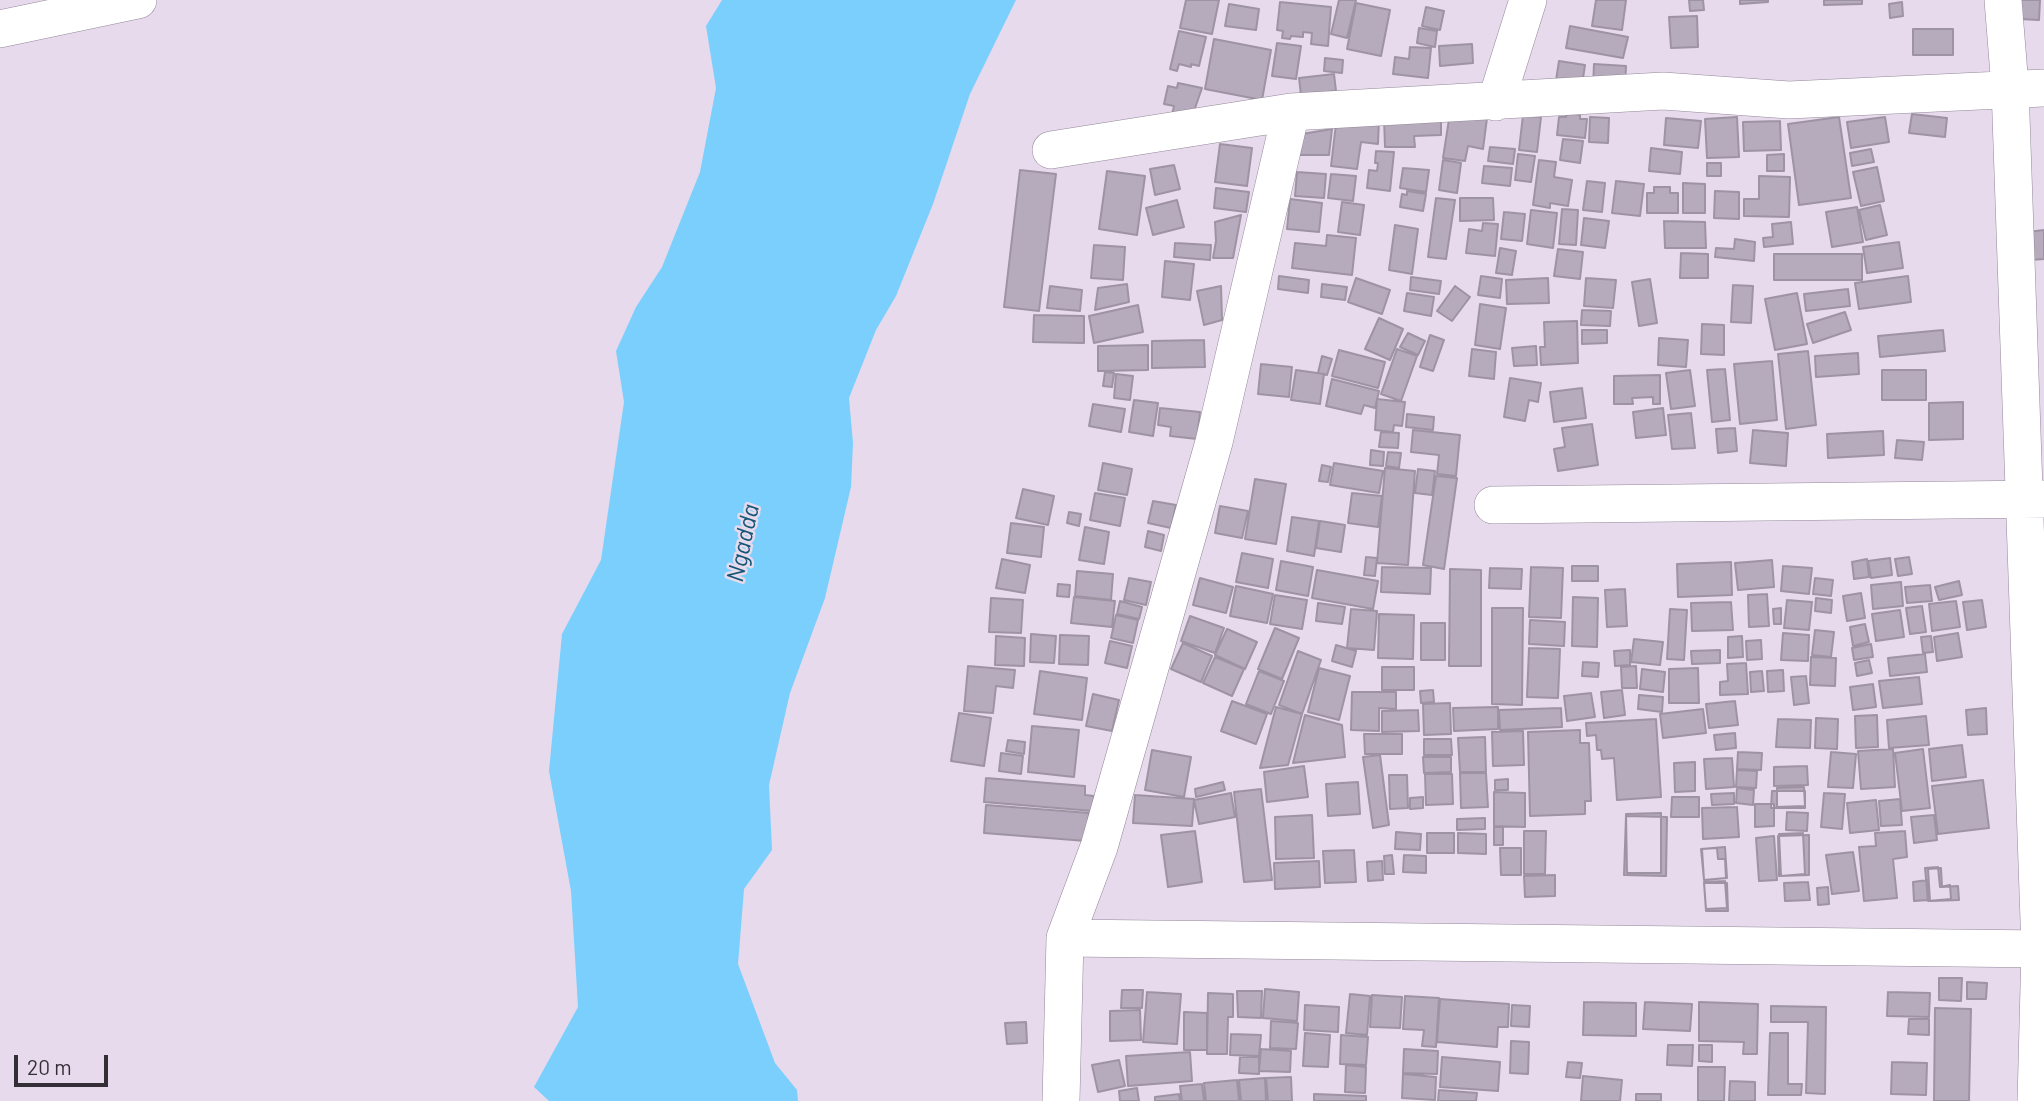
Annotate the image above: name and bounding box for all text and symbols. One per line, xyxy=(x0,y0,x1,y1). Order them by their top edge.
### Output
water label: Ngadda xyxy=(721,501,765,585)
scale bar xyxy=(18,1042,112,1086)
text: 20 m xyxy=(27,1054,72,1079)

